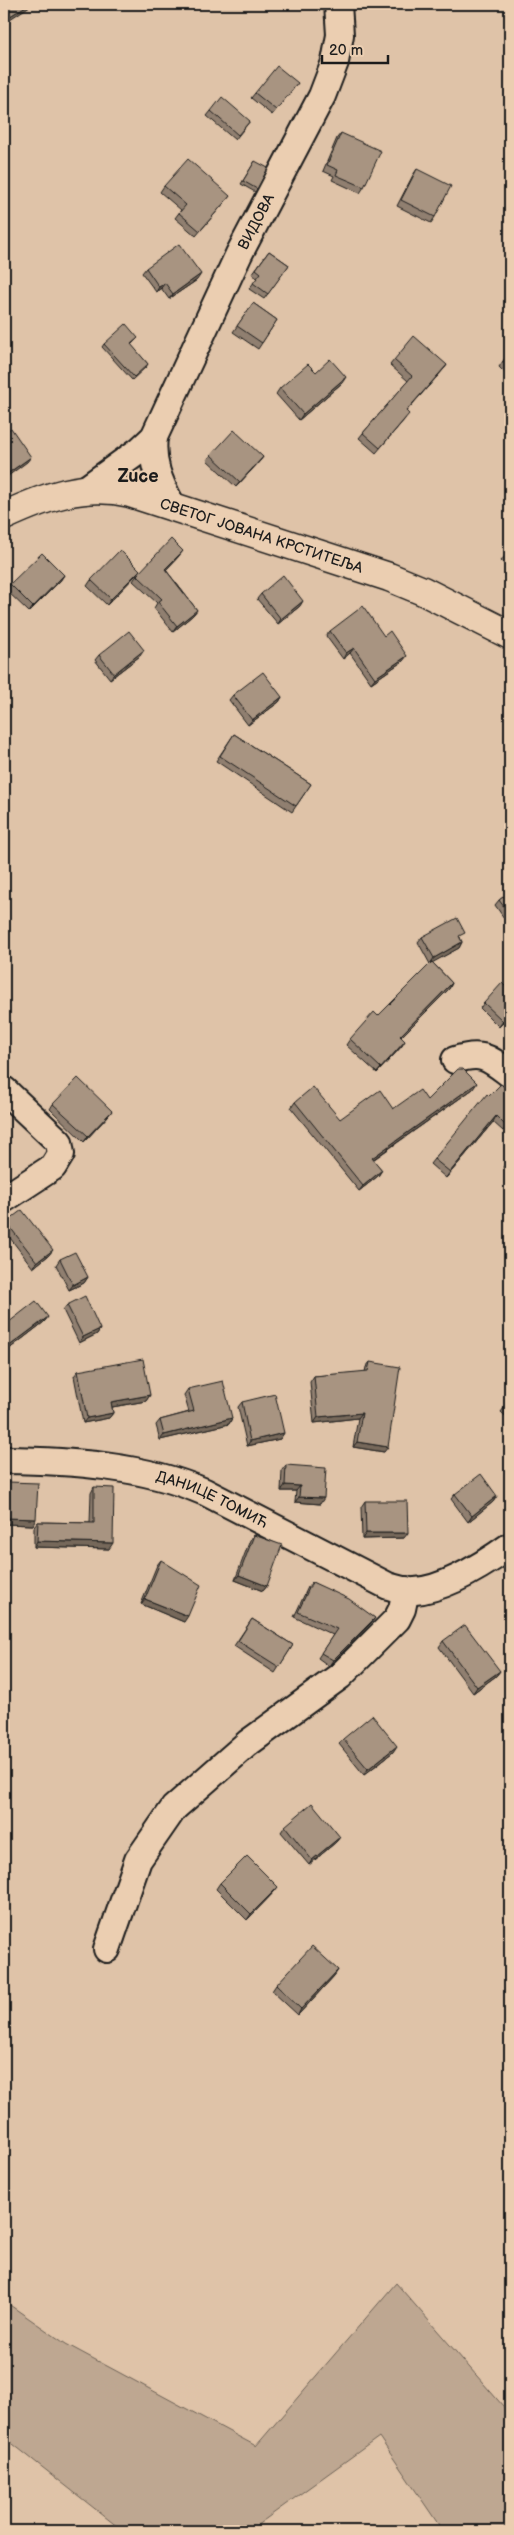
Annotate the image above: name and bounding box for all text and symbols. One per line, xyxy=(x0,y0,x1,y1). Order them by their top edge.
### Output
scale bar xyxy=(322,32,388,64)
text: 20 m xyxy=(329,41,363,60)
street label: ВИДОВА xyxy=(233,190,279,253)
district label: Zuce xyxy=(117,466,159,487)
street label: СВЕТОГ ЈОВАНА КРСТИТЕЉА xyxy=(158,494,366,578)
street label: ДАНИЦЕ ТОМИЋ xyxy=(154,1467,271,1532)

